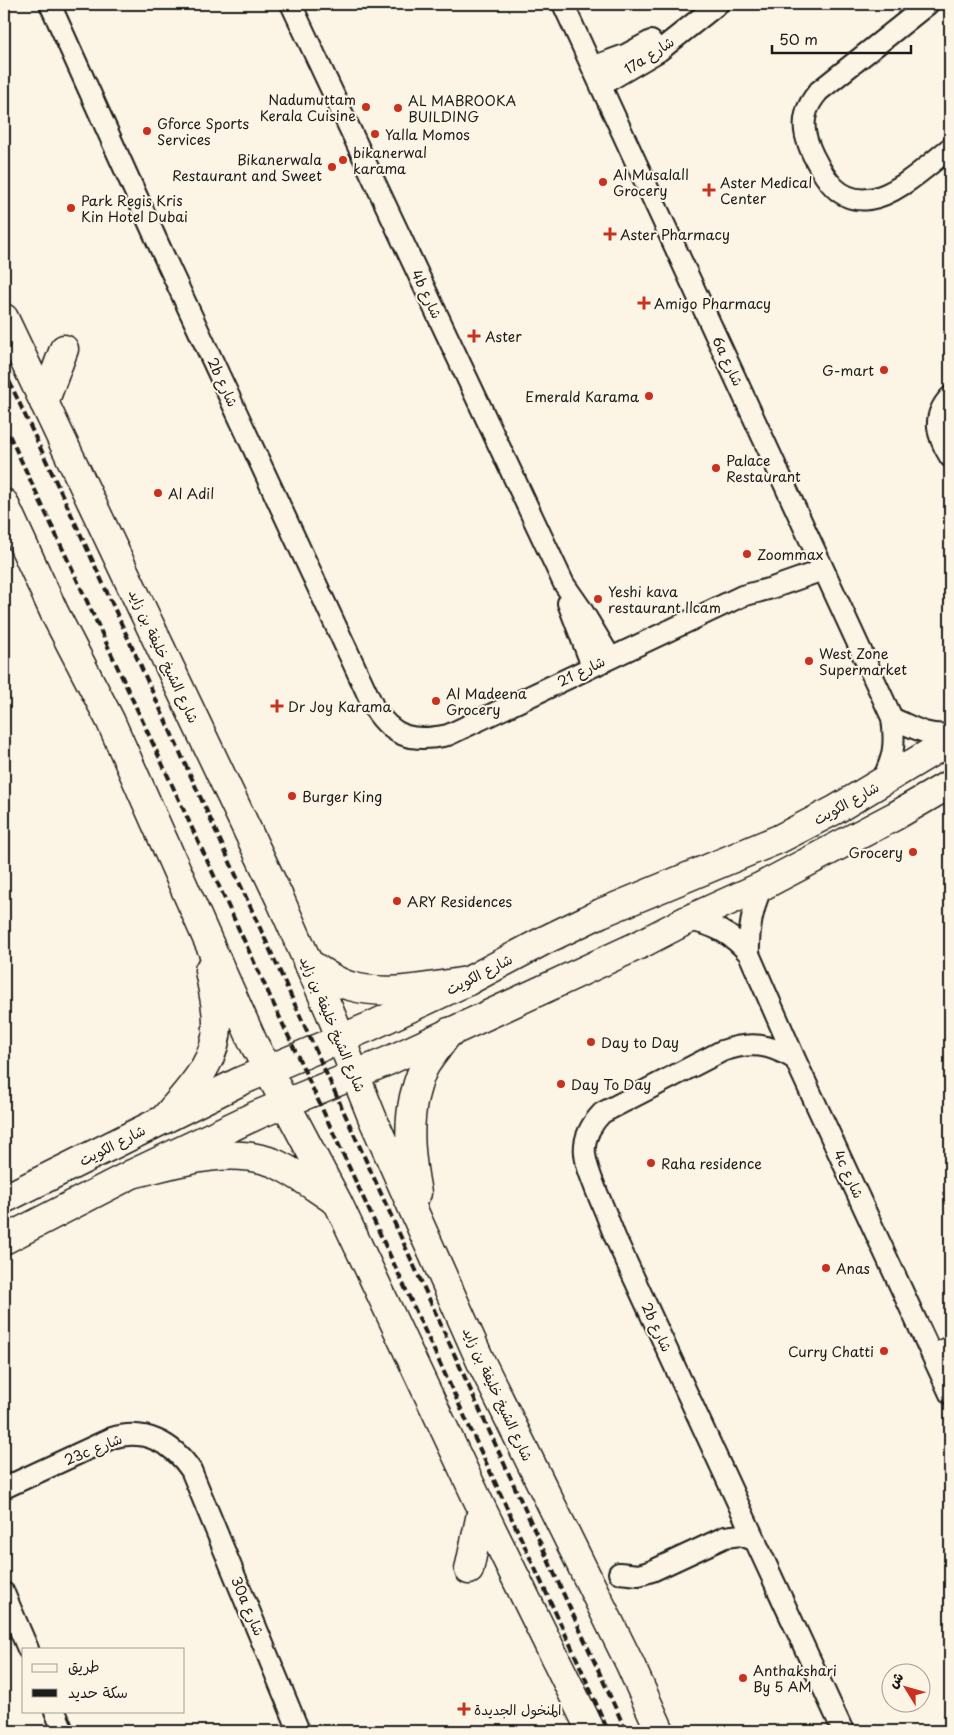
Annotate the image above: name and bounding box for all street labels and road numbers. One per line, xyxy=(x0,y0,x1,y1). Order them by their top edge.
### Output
street label: 17a شارع xyxy=(620,31,678,79)
street label: 4b شارع xyxy=(407,266,447,322)
street label: 6a شارع xyxy=(707,332,749,390)
street label: 2b شارع xyxy=(202,354,244,410)
street label: شارع الشيخ خليفة بن زايد xyxy=(124,585,204,727)
street label: شارع 21 xyxy=(553,650,609,692)
street label: شارع الكويت xyxy=(809,776,883,830)
street label: شارع الكويت xyxy=(442,948,516,1000)
street label: شارع الشيخ خليفة بن زايد xyxy=(295,953,371,1095)
street label: شارع الكويت xyxy=(75,1119,149,1171)
street label: 4c شارع xyxy=(829,1146,869,1202)
street label: 2b شارع xyxy=(636,1299,678,1355)
street label: شارع الشيخ خليفة بن زايد xyxy=(458,1323,538,1465)
street label: 23c شارع xyxy=(61,1428,125,1470)
street label: 30a شارع xyxy=(226,1573,270,1639)

